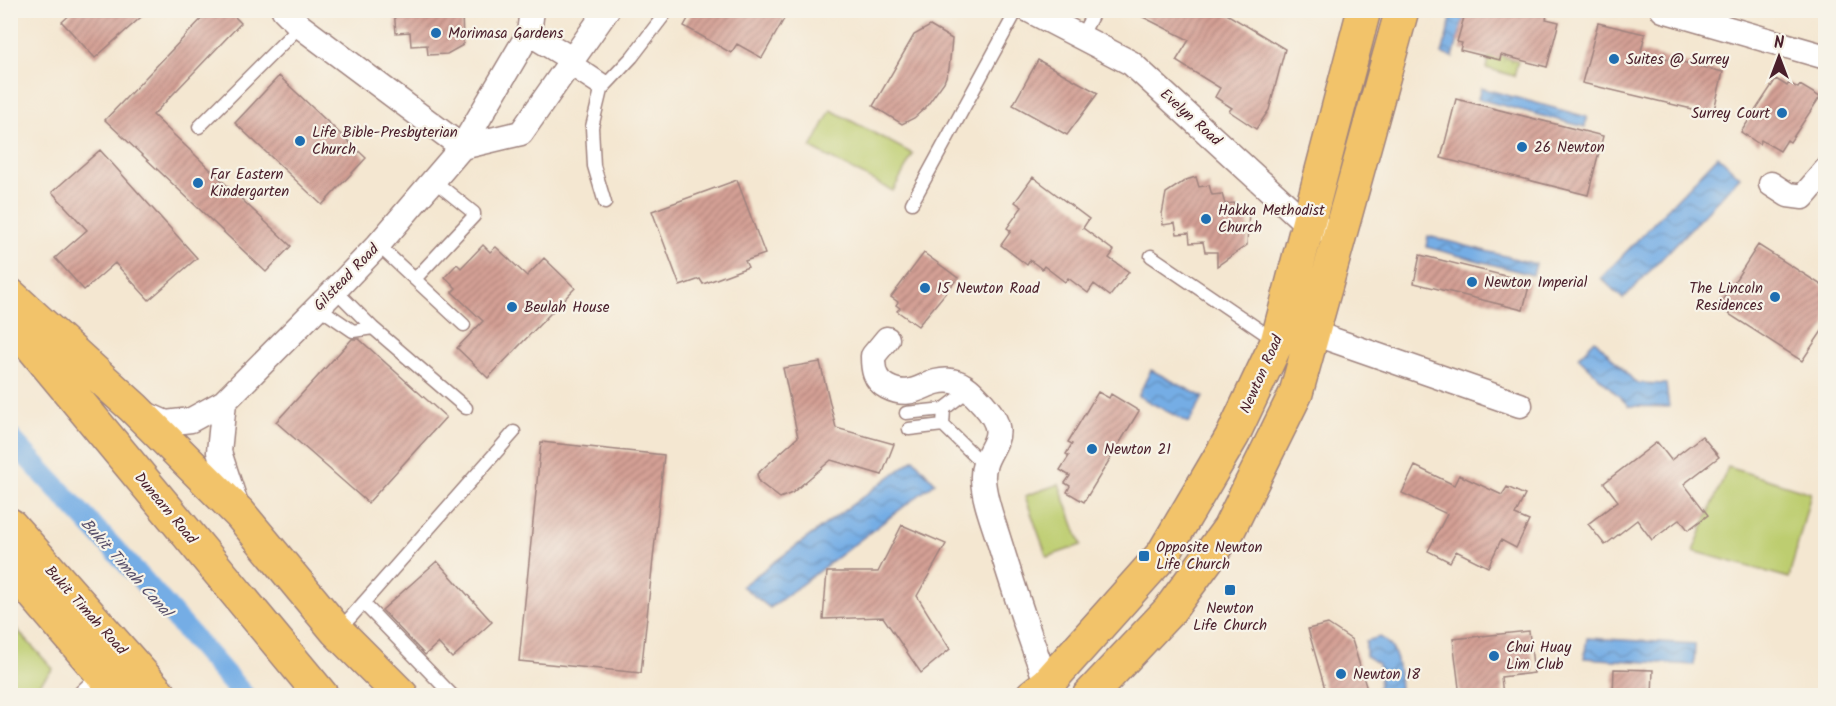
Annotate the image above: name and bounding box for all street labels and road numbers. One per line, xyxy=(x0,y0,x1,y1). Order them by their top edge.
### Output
street label: Evelyn Road xyxy=(1154,83,1227,153)
street label: Gilstead Road xyxy=(308,238,386,317)
street label: Newton Road xyxy=(1234,331,1290,418)
street label: Dunearn Road xyxy=(128,467,203,550)
street label: Bukit Timah Road xyxy=(38,560,133,661)

